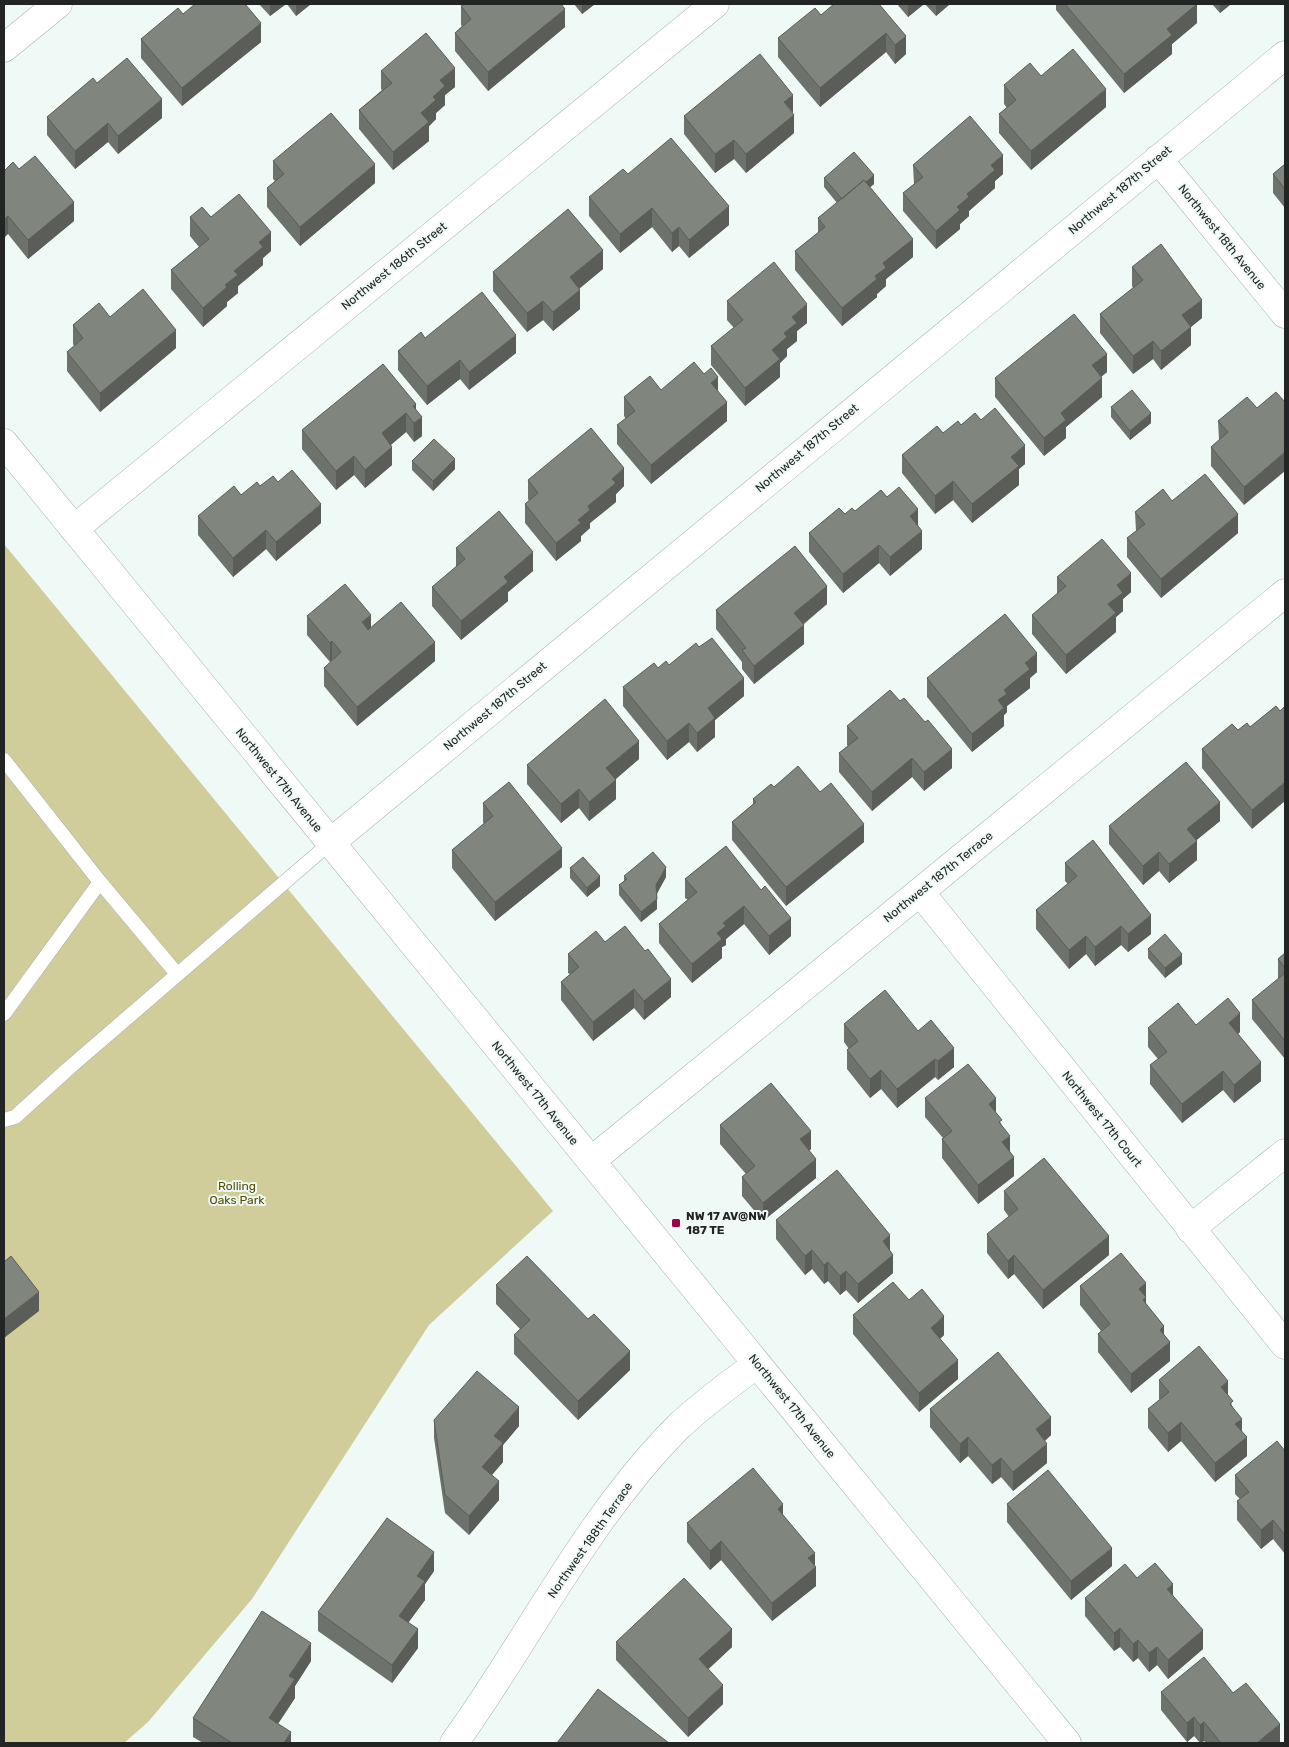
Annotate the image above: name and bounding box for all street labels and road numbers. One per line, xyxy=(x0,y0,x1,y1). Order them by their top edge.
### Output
street label: Northwest 187th Street xyxy=(1066,143,1175,237)
street label: Northwest 18th Avenue xyxy=(1175,182,1269,293)
street label: Northwest 186th Street xyxy=(339,219,450,313)
street label: Northwest 187th Street xyxy=(753,401,862,495)
street label: Northwest 187th Street xyxy=(441,659,550,753)
street label: Northwest 17th Avenue xyxy=(233,725,325,835)
street label: Northwest 187th Terrace xyxy=(880,828,996,925)
street label: Northwest 17th Avenue xyxy=(489,1038,581,1148)
street label: Northwest 17th Court xyxy=(1059,1068,1145,1170)
street label: Northwest 17th Avenue xyxy=(746,1351,838,1461)
street label: Northwest 188th Terrace xyxy=(545,1479,636,1601)

